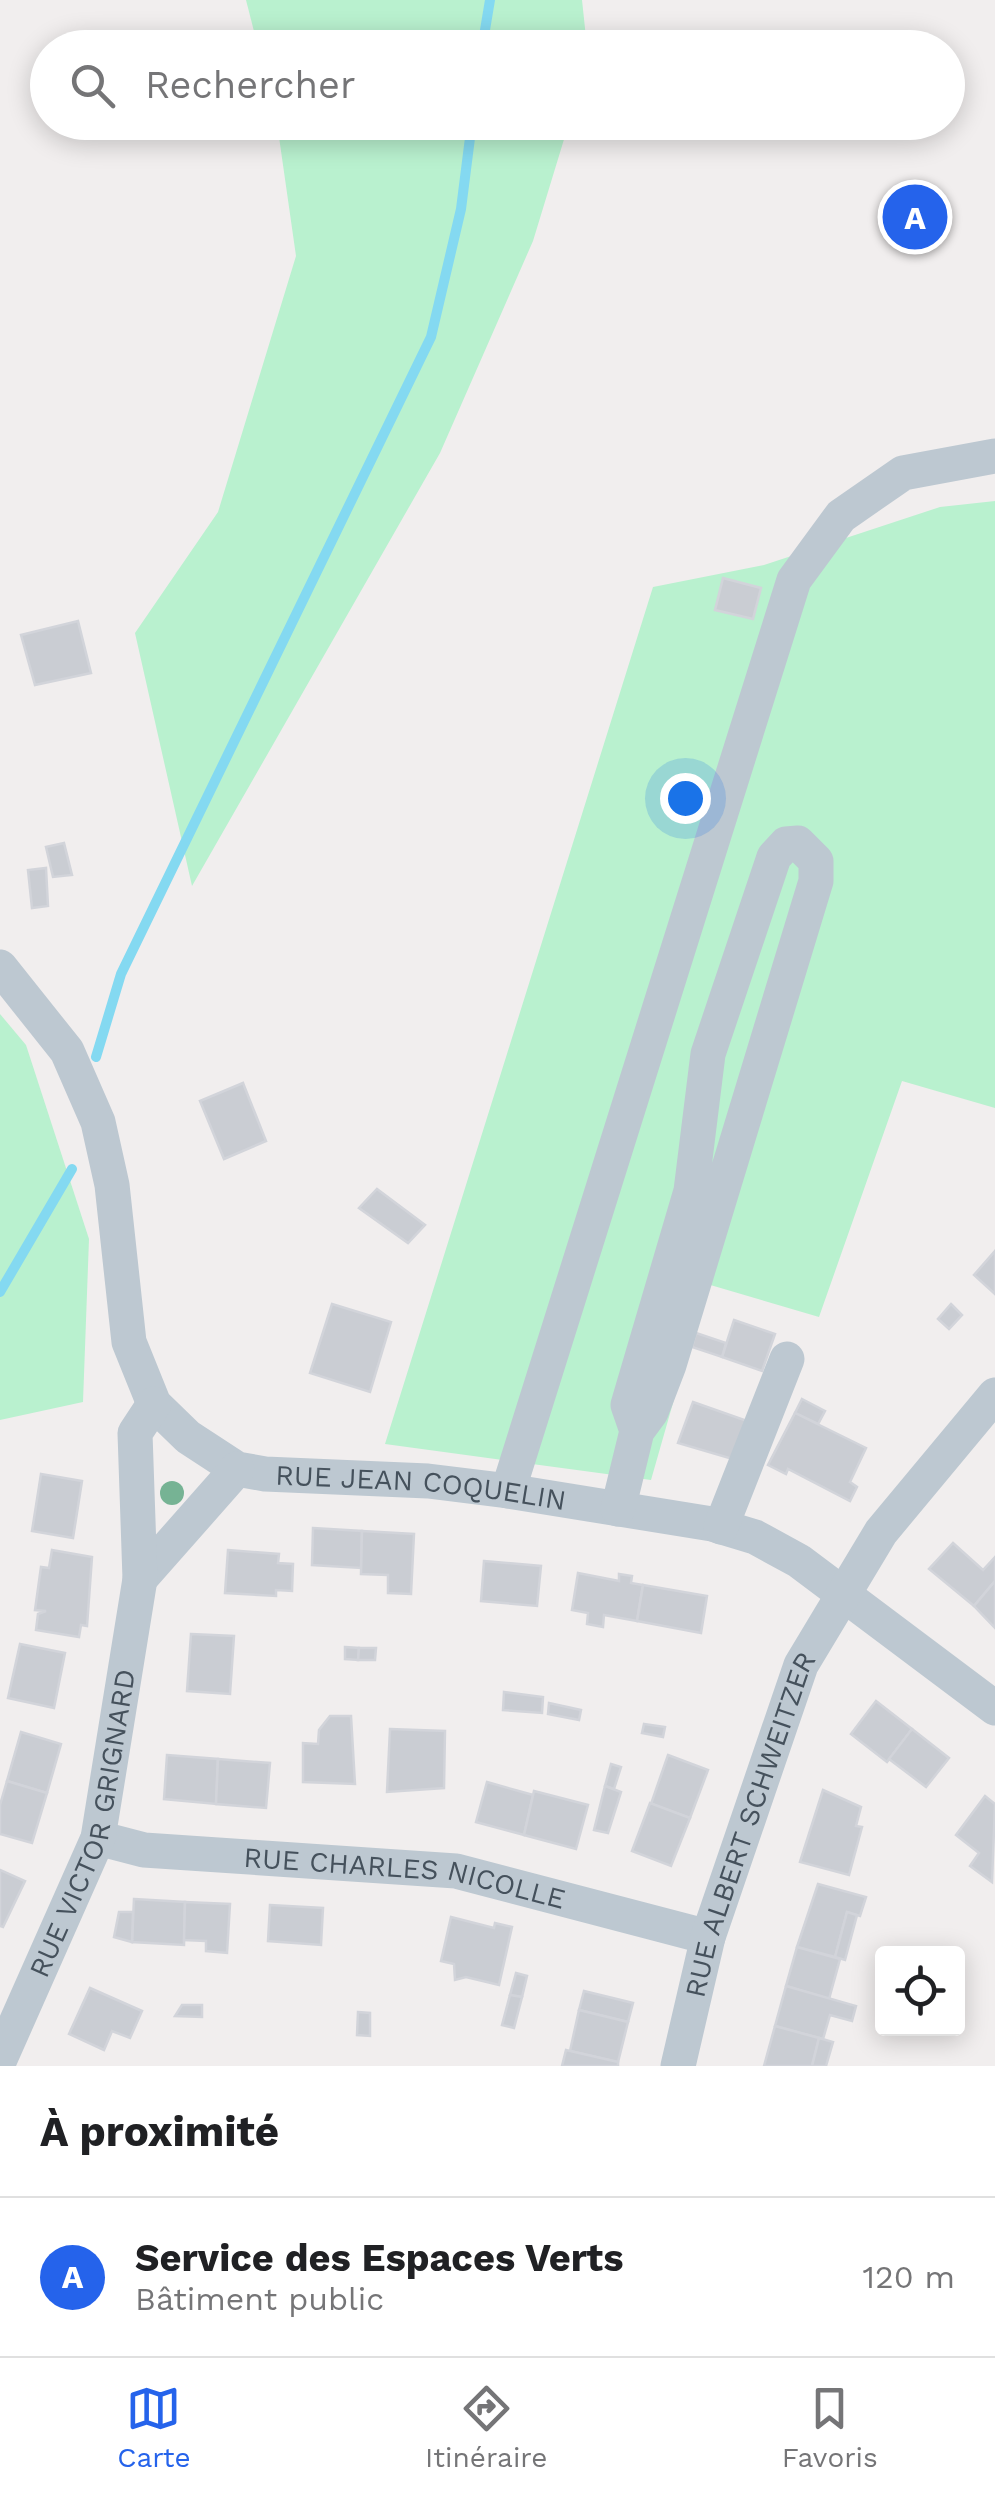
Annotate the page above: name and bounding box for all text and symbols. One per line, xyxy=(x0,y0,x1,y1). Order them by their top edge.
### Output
search box xyxy=(30,30,965,140)
icon: search xyxy=(65,58,120,113)
text: Rechercher xyxy=(145,63,355,107)
pin: A xyxy=(882,180,948,254)
your location xyxy=(660,773,711,824)
street label: RUE JEAN COQUELIN xyxy=(275,1458,569,1517)
street label: RUE ALBERT SCHWEITZER xyxy=(678,1645,822,2001)
street label: RUE VICTOR GRIGNARD xyxy=(22,1667,142,1982)
street label: RUE CHARLES NICOLLE xyxy=(242,1840,569,1915)
map controls xyxy=(875,1946,965,2036)
button: locate xyxy=(875,1946,965,2036)
text: À proximité xyxy=(40,2107,279,2156)
text: Service des Espaces Verts xyxy=(135,2236,623,2280)
text: A xyxy=(62,2258,83,2296)
text: 120 m xyxy=(863,2258,955,2296)
text: Bâtiment public xyxy=(135,2280,384,2318)
tab: Carte xyxy=(117,2381,191,2474)
tab: Itinéraire xyxy=(425,2381,547,2474)
tab: Favoris xyxy=(782,2381,878,2474)

